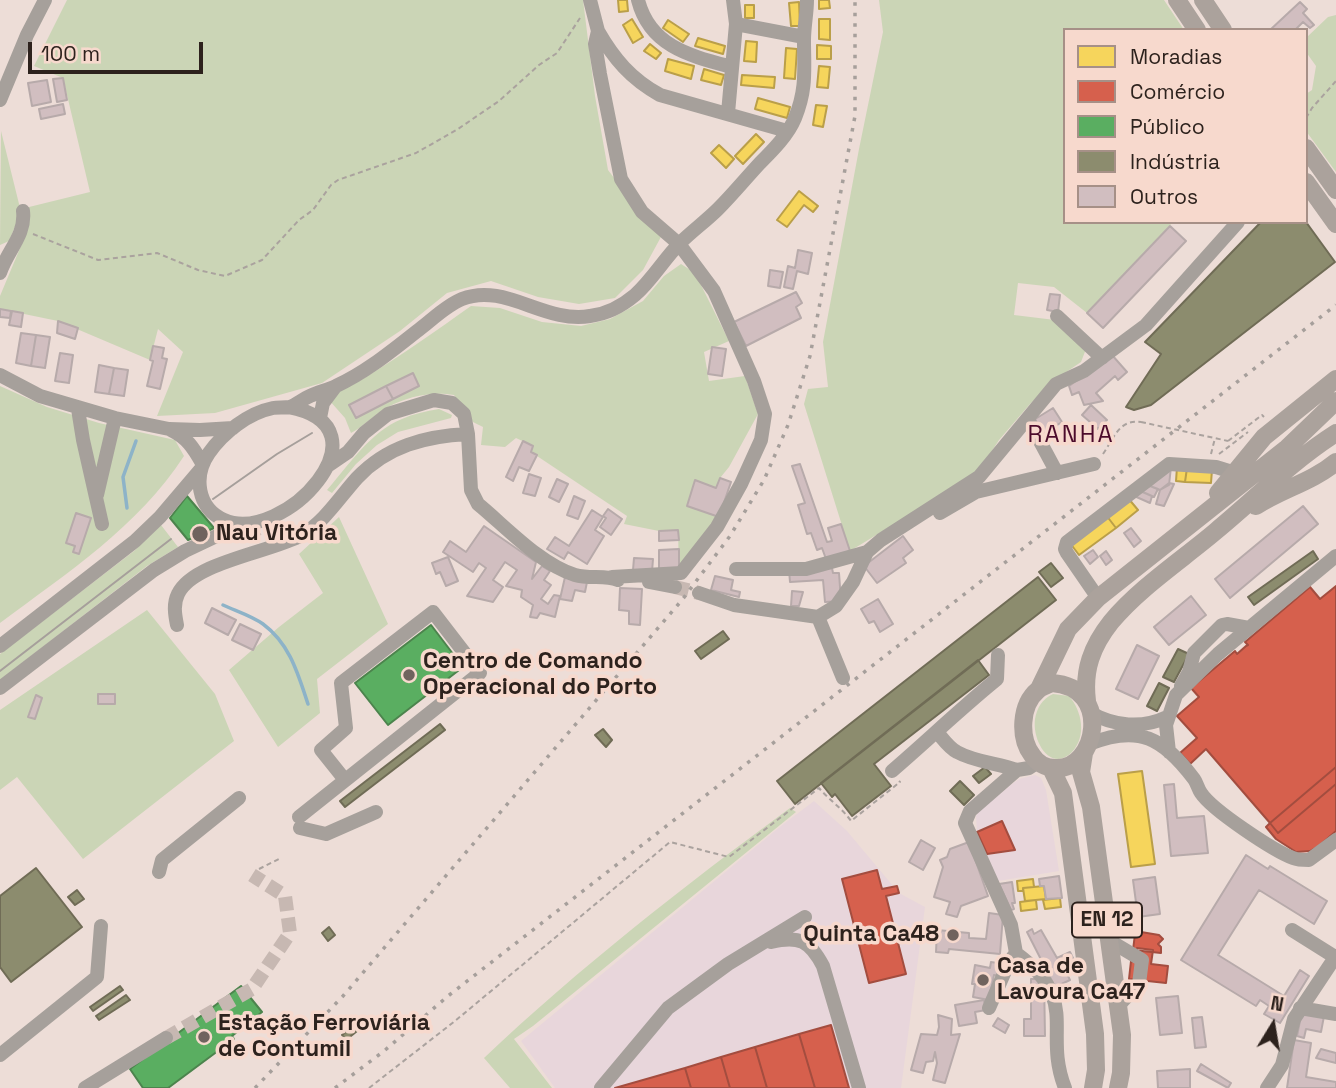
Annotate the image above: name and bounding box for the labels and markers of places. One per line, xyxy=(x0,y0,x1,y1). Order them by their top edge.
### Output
place label: Nau Vitória xyxy=(216,520,337,548)
marker: Nau Vitória xyxy=(190,524,210,544)
place label: Centro de Comando Operacional do Porto xyxy=(423,648,657,702)
marker: Centro de Comando Operacional do Porto xyxy=(401,667,417,683)
place label: Quinta Ca48 xyxy=(803,921,939,949)
marker: Quinta Ca48 xyxy=(945,927,961,943)
place label: Casa de Lavoura Ca47 xyxy=(997,953,1145,1007)
marker: Casa de Lavoura Ca47 xyxy=(975,972,991,988)
place label: Estação Ferroviária de Contumil xyxy=(218,1010,430,1064)
marker: Estação Ferroviária de Contumil xyxy=(196,1029,212,1045)

